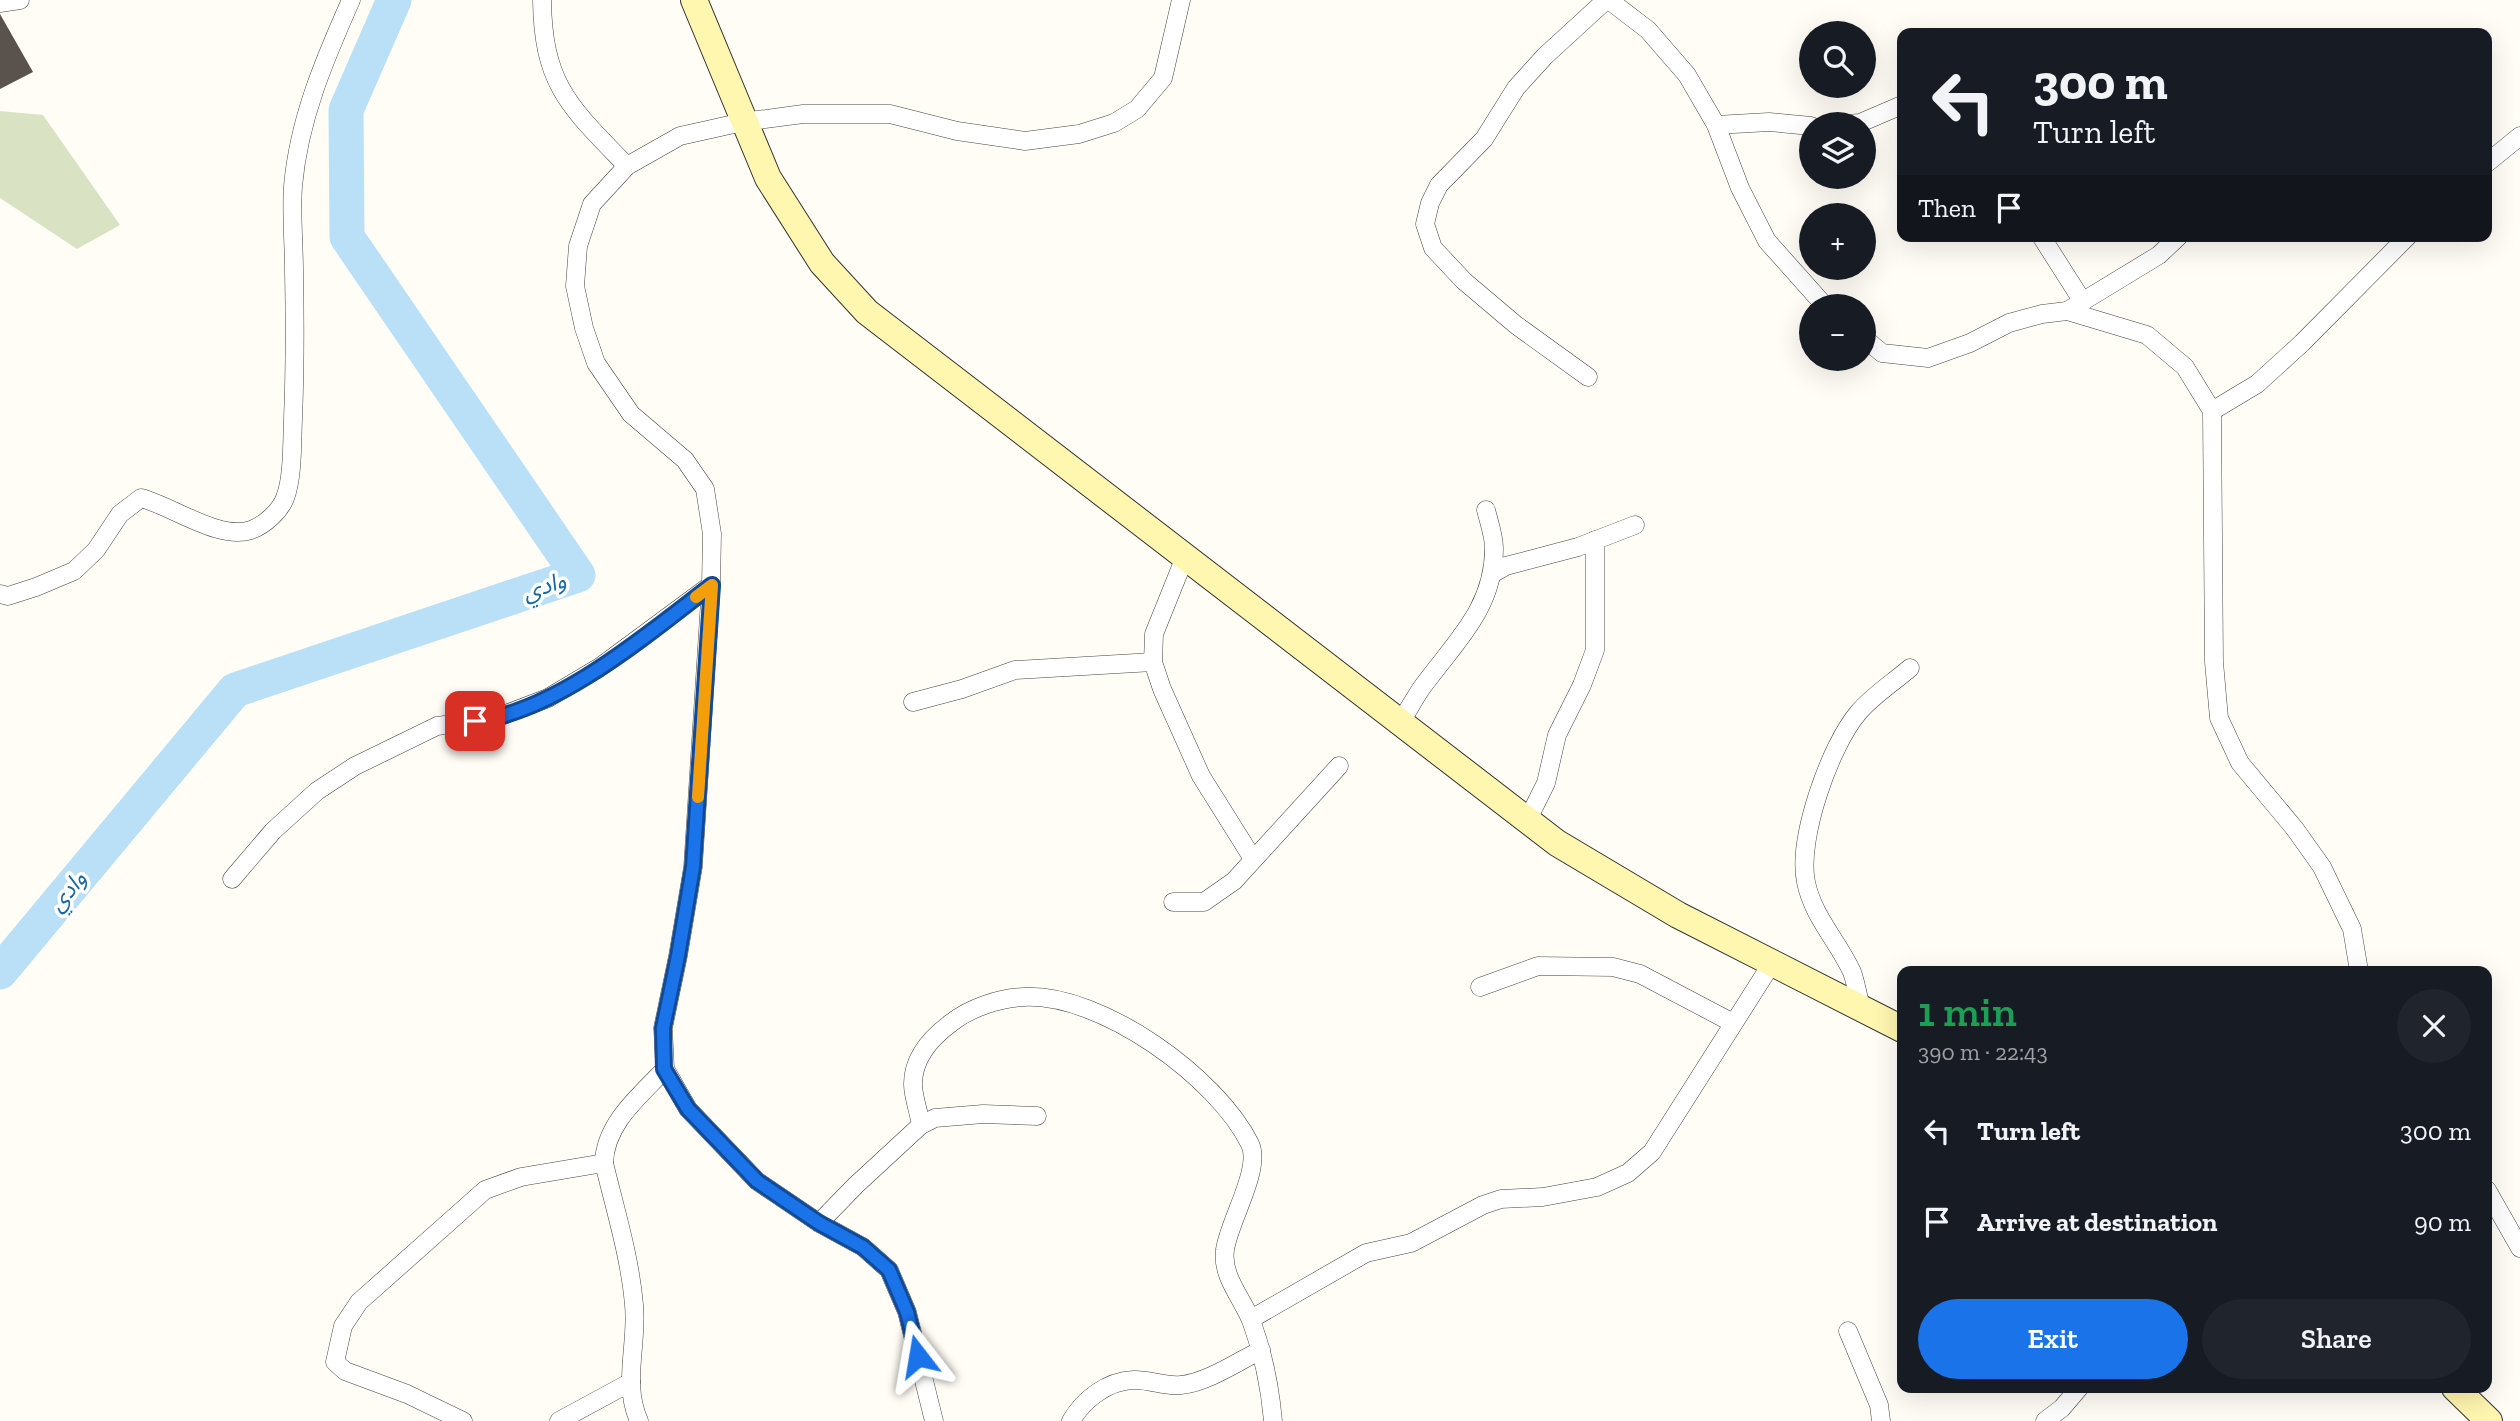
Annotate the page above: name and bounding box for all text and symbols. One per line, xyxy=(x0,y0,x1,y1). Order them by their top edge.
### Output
map controls xyxy=(1799,21,1876,371)
button: search xyxy=(1799,21,1876,98)
text: 300 m xyxy=(2033,53,2168,112)
icon: left xyxy=(1918,56,2009,147)
button: layers xyxy=(1799,112,1876,189)
text: Turn left xyxy=(2033,113,2155,151)
icon: arrive xyxy=(1990,189,2028,227)
text: Then xyxy=(1918,192,1976,224)
button: + xyxy=(1799,203,1876,280)
button: − xyxy=(1799,294,1876,371)
water label: وادي xyxy=(519,566,571,611)
pin xyxy=(445,691,505,751)
icon: arrive xyxy=(456,702,494,740)
water label: وادي xyxy=(42,865,95,920)
text: 1 min xyxy=(1918,986,2017,1037)
button: close xyxy=(2397,989,2471,1063)
text: 390 m · 22:43 xyxy=(1918,1038,2048,1066)
icon: left xyxy=(1918,1112,1956,1150)
text: Turn left xyxy=(1977,1115,2080,1147)
text: 300 m xyxy=(2400,1115,2471,1147)
icon: arrive xyxy=(1918,1203,1956,1241)
text: Arrive at destination xyxy=(1977,1206,2217,1238)
text: 90 m xyxy=(2414,1206,2471,1238)
button: Exit xyxy=(1918,1299,2188,1379)
button: Share xyxy=(2202,1299,2471,1379)
position arrow xyxy=(881,1319,955,1393)

